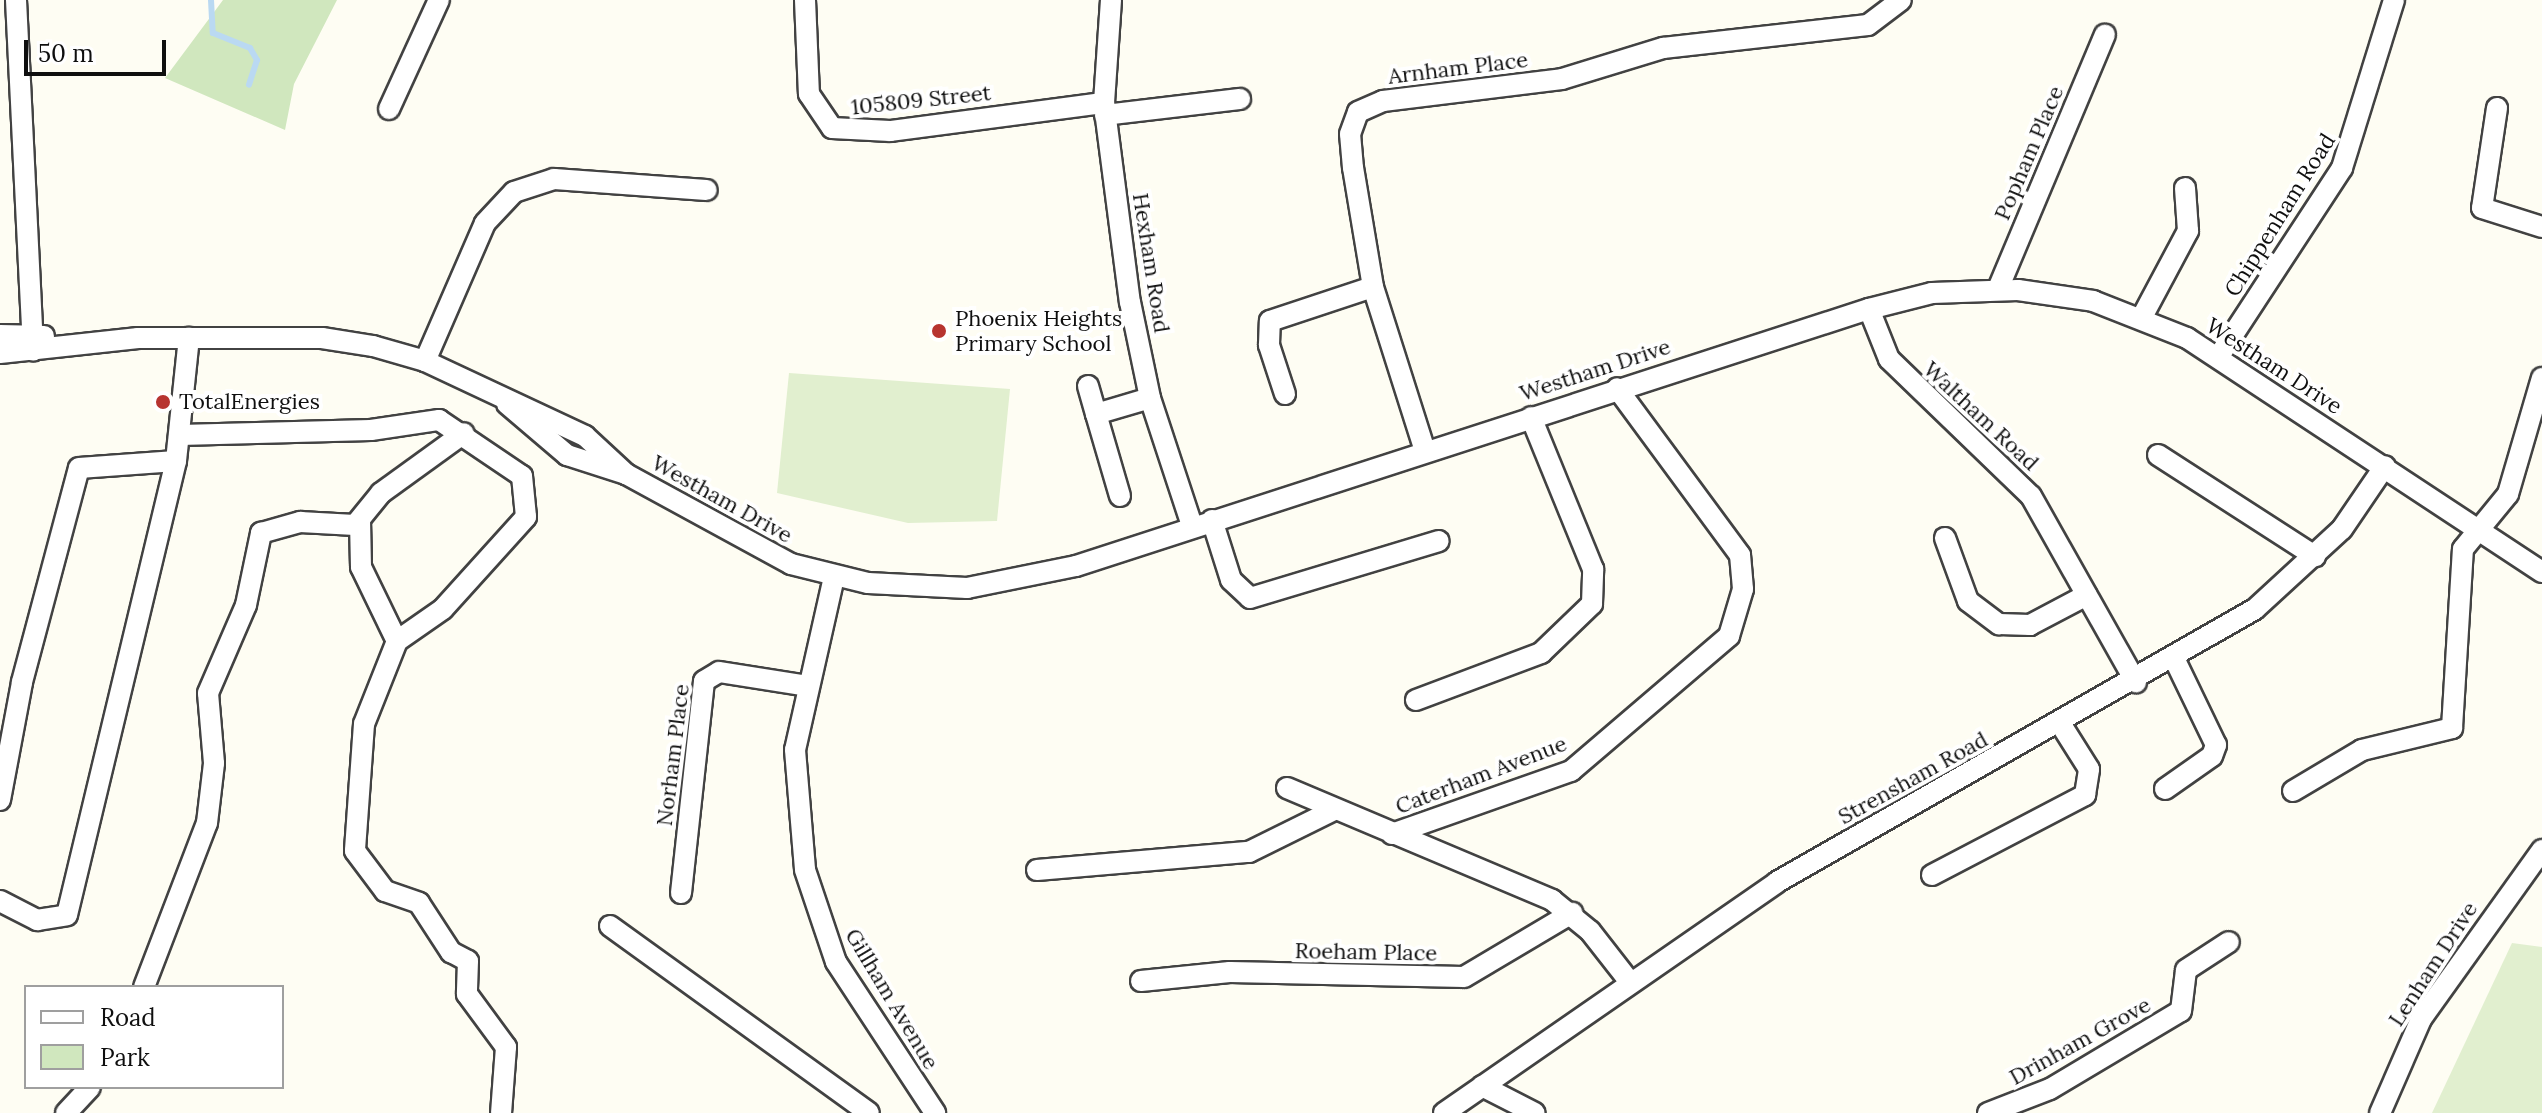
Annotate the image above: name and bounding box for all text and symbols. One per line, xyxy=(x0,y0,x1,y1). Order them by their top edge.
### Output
scale bar xyxy=(28,24,170,74)
text: 50 m xyxy=(38,38,94,69)
street label: Arnham Place xyxy=(1387,46,1529,90)
street label: 105809 Street xyxy=(850,80,992,120)
street label: Popham Place xyxy=(1989,82,2069,224)
street label: Chippenham Road xyxy=(2219,129,2341,301)
street label: Hexham Road xyxy=(1127,191,1175,335)
place label: Phoenix Heights Primary School xyxy=(955,305,1122,356)
street label: Westham Drive xyxy=(2201,312,2347,420)
marker: Phoenix Heights Primary School xyxy=(930,322,948,340)
street label: Westham Drive xyxy=(1516,333,1674,407)
street label: Waltham Road xyxy=(1918,356,2044,476)
place label: TotalEnergies xyxy=(179,389,320,415)
marker: TotalEnergies xyxy=(154,393,172,411)
street label: Westham Drive xyxy=(647,449,797,549)
street label: Norham Place xyxy=(651,682,695,828)
street label: Strensham Road xyxy=(1834,726,1992,830)
street label: Caterham Avenue xyxy=(1392,730,1570,820)
street label: Lenham Drive xyxy=(2383,897,2483,1031)
street label: Gillham Avenue xyxy=(840,924,944,1074)
street label: Roeham Place xyxy=(1295,938,1437,966)
legend xyxy=(24,985,284,1089)
street label: Drinham Grove xyxy=(2005,991,2155,1091)
text: Road xyxy=(100,1002,156,1033)
text: Park xyxy=(100,1042,150,1073)

